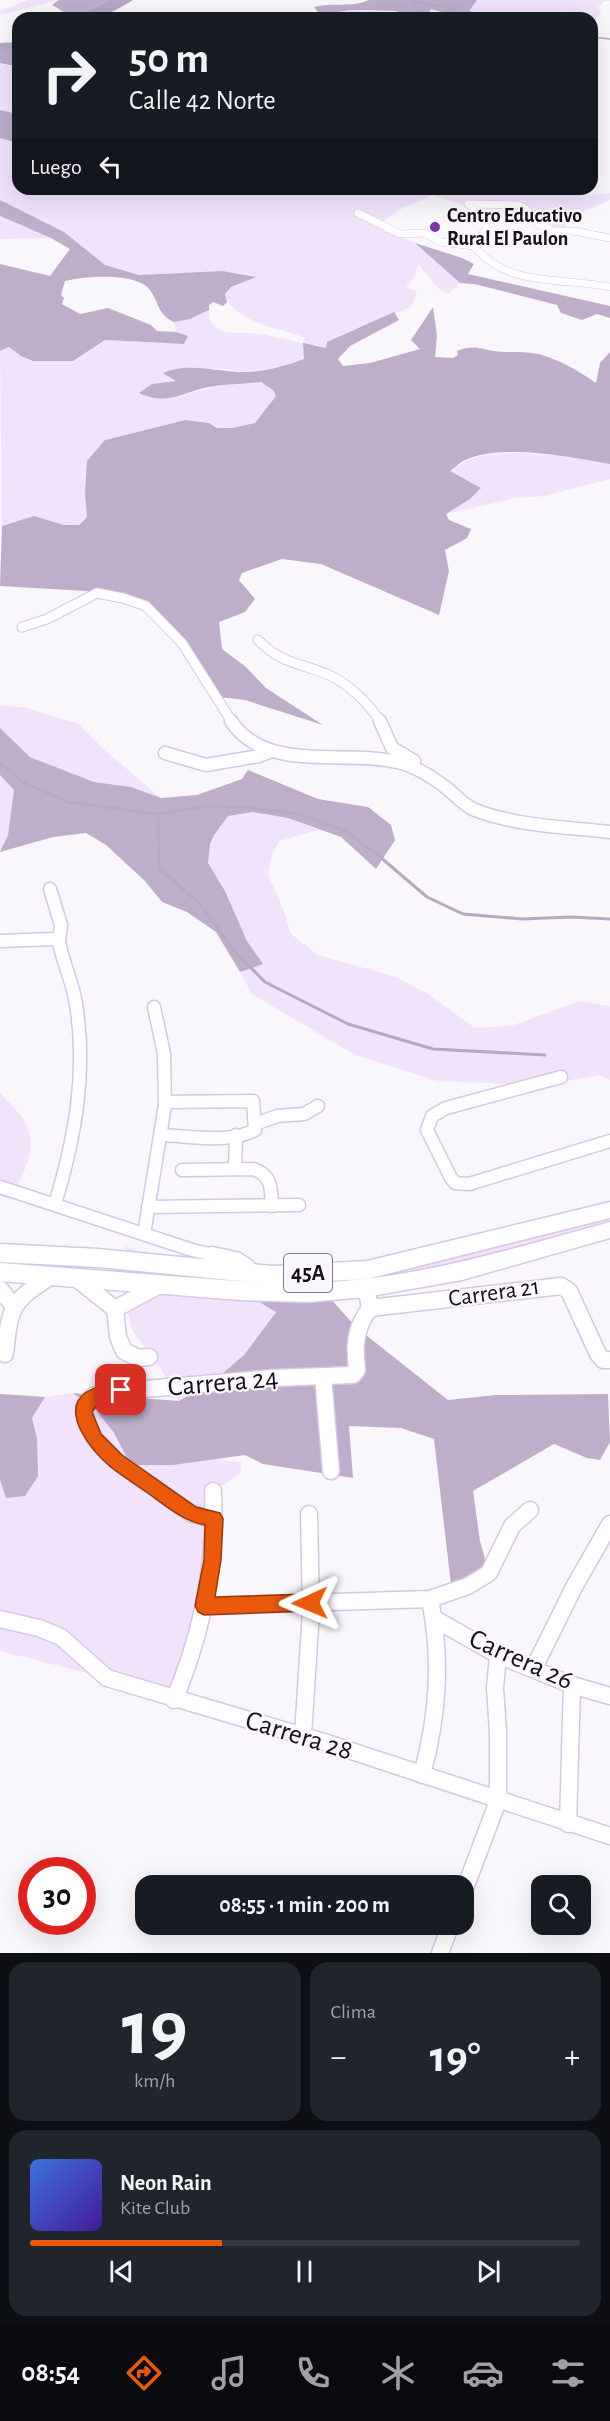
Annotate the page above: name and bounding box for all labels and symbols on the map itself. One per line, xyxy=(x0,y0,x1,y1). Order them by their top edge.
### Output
place label: Centro Educativo Rural El Paulon xyxy=(447,206,582,249)
marker: Centro Educativo Rural El Paulon xyxy=(428,220,442,234)
road number: 45A xyxy=(284,1254,332,1292)
street label: Carrera 21 xyxy=(447,1275,541,1311)
pin xyxy=(95,1364,146,1415)
street label: Carrera 24 xyxy=(167,1364,279,1402)
position arrow xyxy=(278,1571,342,1635)
street label: Carrera 26 xyxy=(465,1625,577,1695)
street label: Carrera 28 xyxy=(242,1706,356,1766)
speed limit sign: 30 xyxy=(18,1857,96,1935)

